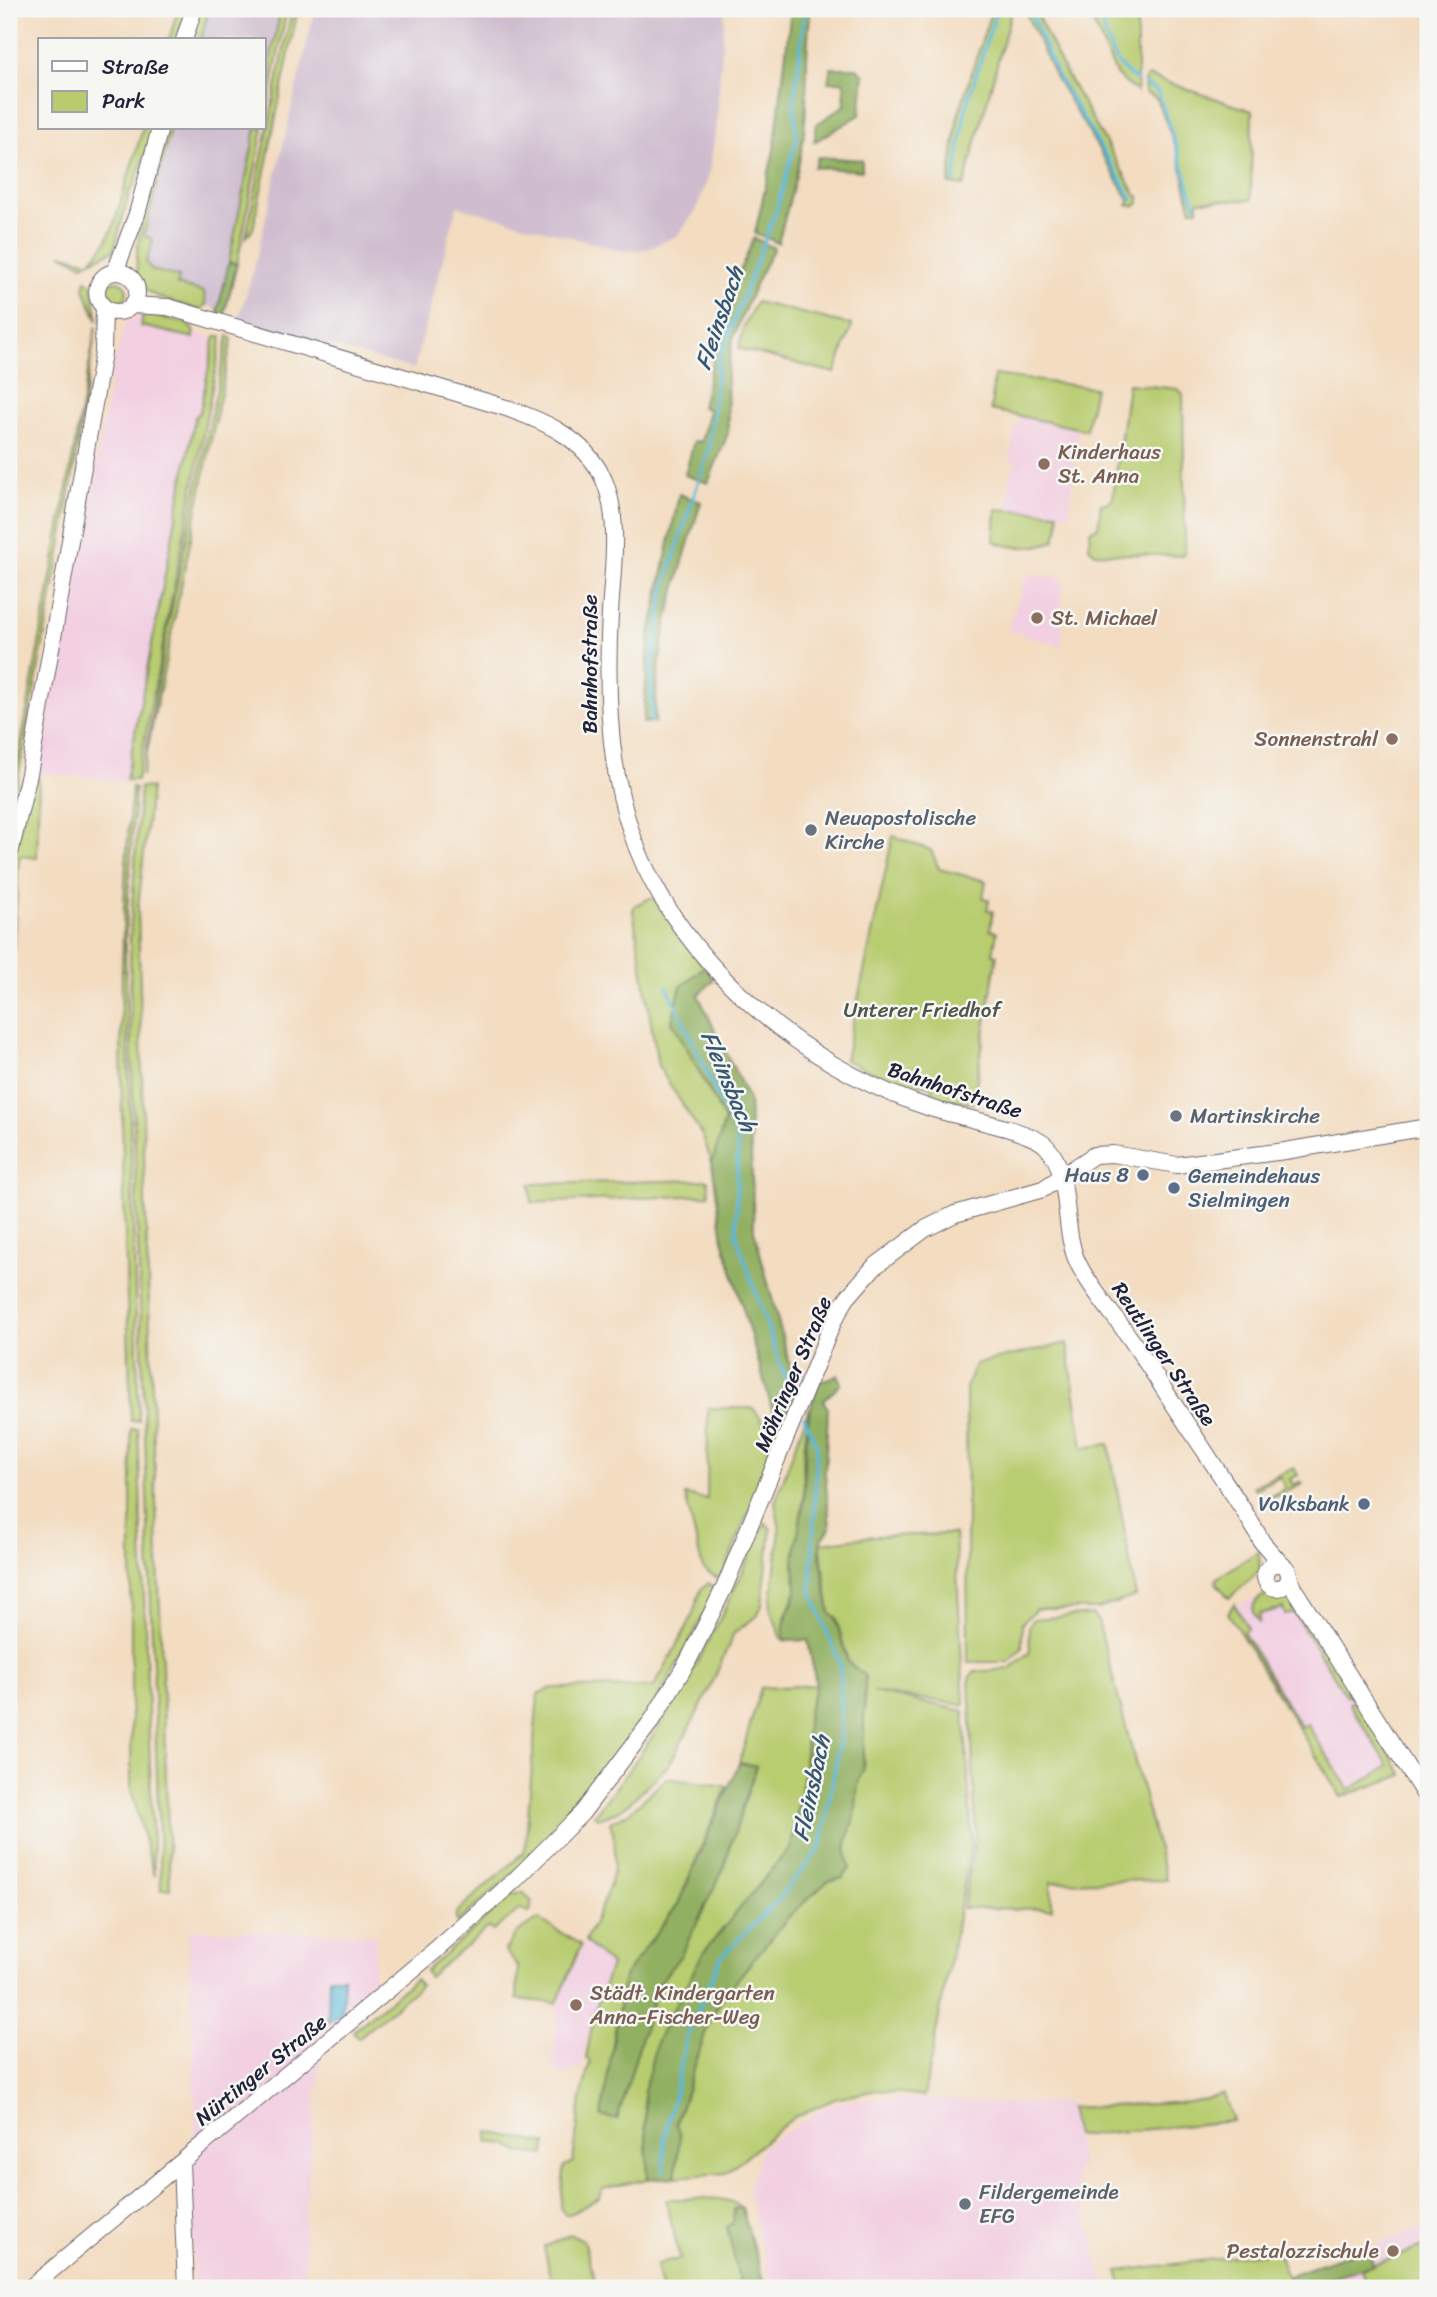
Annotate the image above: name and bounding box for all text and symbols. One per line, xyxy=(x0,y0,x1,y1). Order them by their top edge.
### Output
legend xyxy=(38,38,266,130)
text: Straße xyxy=(102,48,169,86)
text: Park xyxy=(102,82,145,120)
water label: Fleinsbach xyxy=(683,259,757,375)
place label: Kinderhaus St. Anna xyxy=(1058,433,1161,495)
marker: Kinderhaus St. Anna xyxy=(1036,456,1052,472)
street label: Bahnhofstraße xyxy=(571,594,609,734)
place label: St. Michael xyxy=(1051,599,1158,637)
marker: St. Michael xyxy=(1029,610,1045,626)
place label: Sonnenstrahl xyxy=(1254,720,1379,758)
marker: Sonnenstrahl xyxy=(1384,731,1400,747)
place label: Neuapostolische Kirche xyxy=(825,799,977,861)
marker: Neuapostolische Kirche xyxy=(803,822,819,838)
park label: Unterer Friedhof xyxy=(843,991,1003,1029)
water label: Fleinsbach xyxy=(689,1024,769,1140)
street label: Bahnhofstraße xyxy=(883,1050,1027,1130)
place label: Martinskirche xyxy=(1190,1097,1320,1135)
marker: Martinskirche xyxy=(1168,1108,1184,1124)
place label: Haus 8 xyxy=(1065,1156,1129,1194)
place label: Gemeindehaus Sielmingen xyxy=(1188,1157,1321,1219)
marker: Haus 8 xyxy=(1135,1167,1151,1183)
marker: Gemeindehaus Sielmingen xyxy=(1166,1180,1182,1196)
street label: Reutlinger Straße xyxy=(1101,1274,1227,1434)
street label: Möhringer Straße xyxy=(743,1290,843,1458)
place label: Volksbank xyxy=(1258,1485,1350,1523)
marker: Volksbank xyxy=(1356,1496,1372,1512)
water label: Fleinsbach xyxy=(780,1730,843,1845)
place label: Städt. Kindergarten Anna-Fischer-Weg xyxy=(589,1974,775,2036)
marker: Städt. Kindergarten Anna-Fischer-Weg xyxy=(568,1997,584,2013)
street label: Nürtinger Straße xyxy=(186,2004,336,2136)
place label: Fildergemeinde EFG xyxy=(979,2173,1119,2235)
marker: Fildergemeinde EFG xyxy=(957,2196,973,2212)
place label: Pestalozzischule xyxy=(1226,2232,1379,2270)
marker: Pestalozzischule xyxy=(1385,2243,1401,2259)

